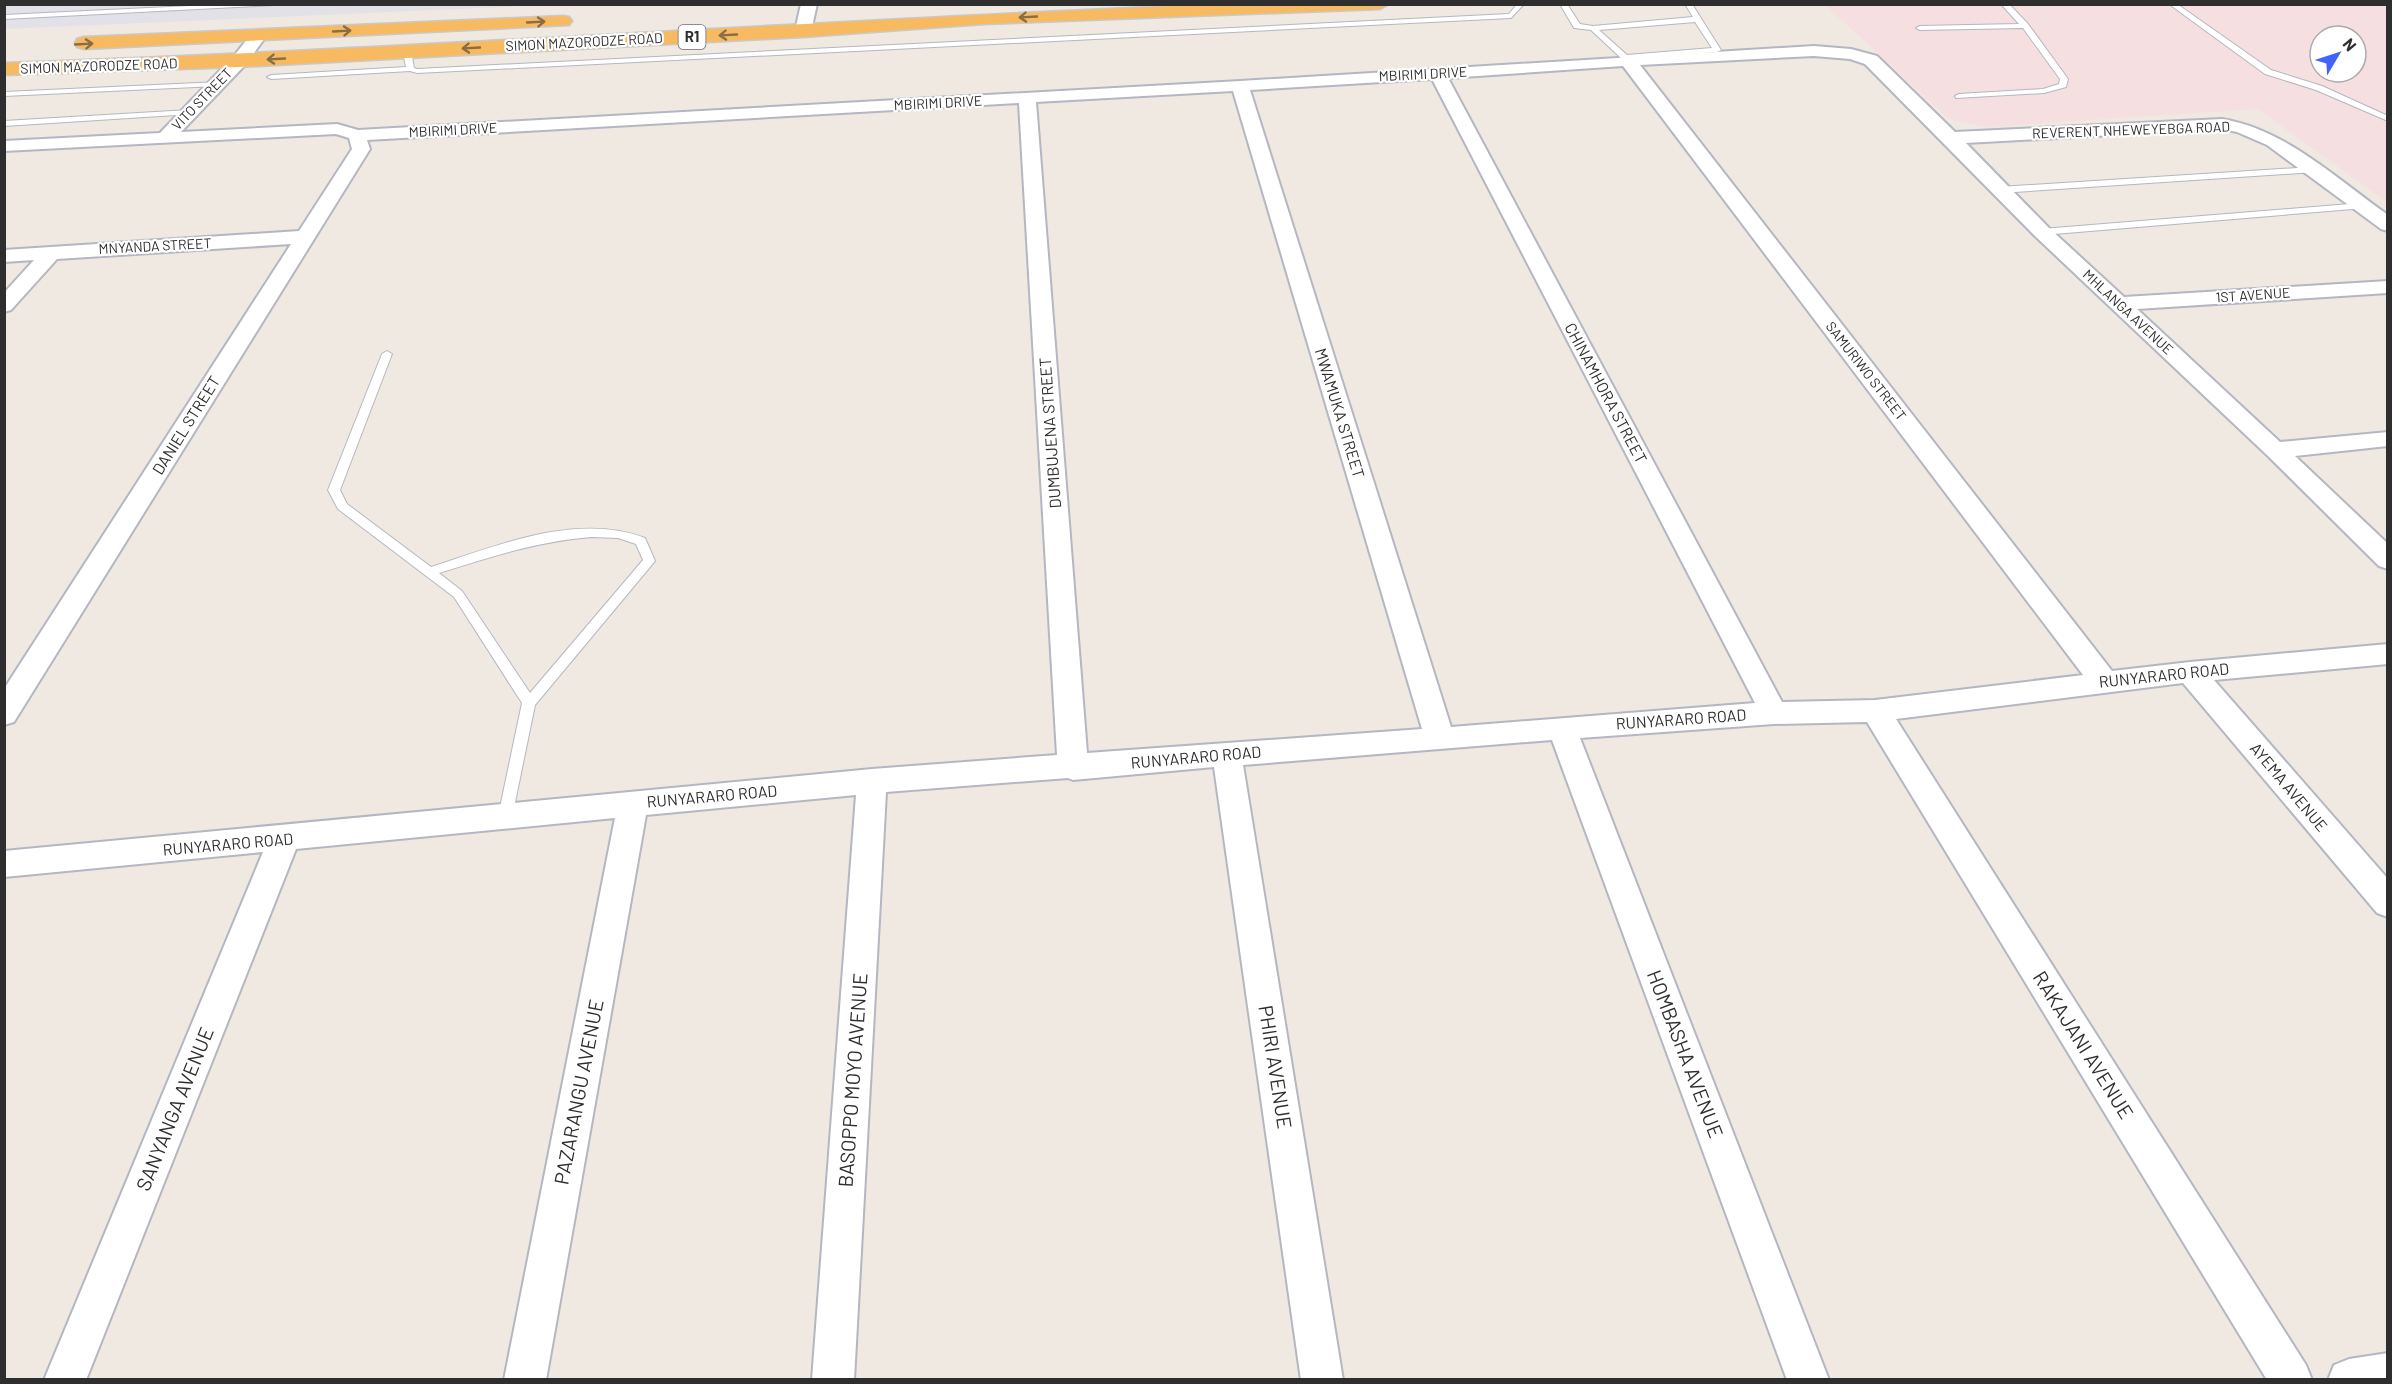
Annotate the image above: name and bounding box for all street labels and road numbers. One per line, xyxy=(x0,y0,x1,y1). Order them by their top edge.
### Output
road number: R1 xyxy=(678,25,706,49)
street label: SIMON MAZORODZE ROAD xyxy=(505,29,663,54)
street label: SIMON MAZORODZE ROAD xyxy=(20,54,178,77)
street label: MBIRIMI DRIVE xyxy=(1378,63,1468,84)
street label: VITO STREET xyxy=(168,64,236,133)
street label: MBIRIMI DRIVE xyxy=(893,92,983,113)
street label: REVERENT NHEWEYEBGA ROAD xyxy=(2032,118,2230,141)
street label: MBIRIMI DRIVE xyxy=(408,119,498,140)
street label: MNYANDA STREET xyxy=(98,234,212,257)
street label: MHLANGA AVENUE xyxy=(2080,266,2177,358)
street label: 1ST AVENUE xyxy=(2215,283,2291,306)
street label: SAMURIWO STREET xyxy=(1823,318,1910,424)
street label: CHINAMHORA STREET xyxy=(1561,319,1652,466)
street label: MWAMUKA STREET xyxy=(1312,346,1369,480)
street label: DUMBUJENA STREET xyxy=(1035,357,1064,509)
street label: DANIEL STREET xyxy=(148,372,223,477)
street label: RUNYARARO ROAD xyxy=(2098,658,2230,691)
street label: RUNYARARO ROAD xyxy=(1615,704,1747,733)
street label: AYEMA AVENUE xyxy=(2247,738,2332,835)
street label: RUNYARARO ROAD xyxy=(1130,741,1262,772)
street label: RUNYARARO ROAD xyxy=(646,780,778,811)
street label: RUNYARARO ROAD xyxy=(162,828,294,859)
street label: HOMBASHA AVENUE xyxy=(1643,966,1729,1141)
street label: RAKAJANI AVENUE xyxy=(2029,966,2139,1123)
street label: BASOPPO MOYO AVENUE xyxy=(833,972,871,1188)
street label: PAZARANGU AVENUE xyxy=(548,997,608,1187)
street label: PHIRI AVENUE xyxy=(1254,1003,1298,1130)
street label: SANYANGA AVENUE xyxy=(130,1023,218,1194)

